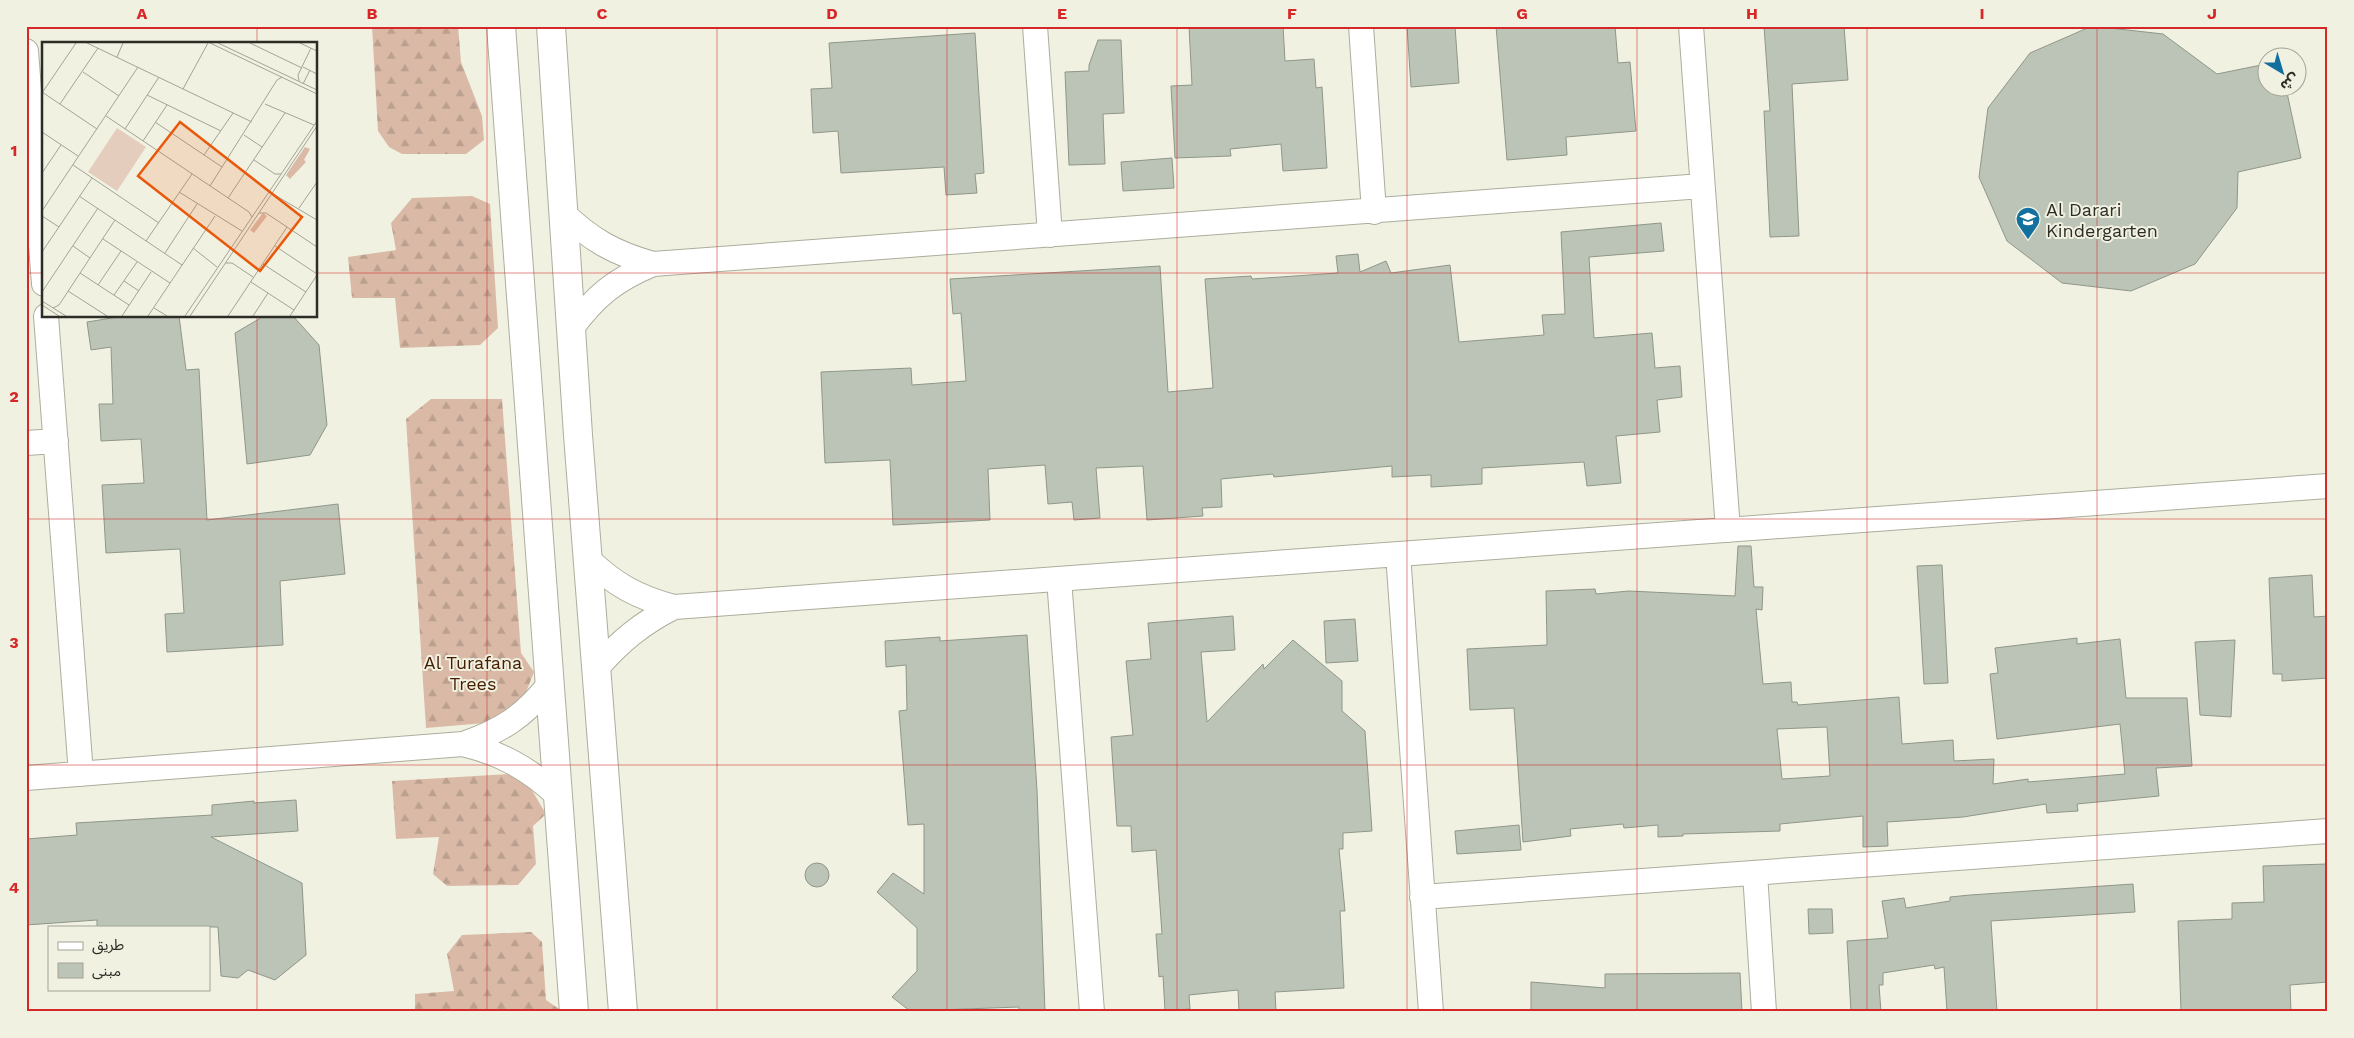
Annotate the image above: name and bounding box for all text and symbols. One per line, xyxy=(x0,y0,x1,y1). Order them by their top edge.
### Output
text: A xyxy=(137,4,148,23)
text: B xyxy=(367,4,378,23)
text: C xyxy=(597,4,608,23)
text: D xyxy=(826,4,838,23)
text: E xyxy=(1057,4,1067,23)
text: F xyxy=(1287,4,1297,23)
text: G xyxy=(1516,4,1528,23)
text: H xyxy=(1746,4,1758,23)
text: I xyxy=(1979,4,1985,23)
text: J xyxy=(2207,4,2217,23)
inset map xyxy=(42,42,318,318)
north arrow xyxy=(2256,48,2306,98)
text: ش xyxy=(2278,70,2302,94)
text: 1 xyxy=(11,141,17,160)
place label: Al Darari Kindergarten xyxy=(2046,199,2158,241)
school or university icon: Al Darari Kindergarten xyxy=(2015,206,2041,240)
text: 2 xyxy=(9,387,19,406)
text: 3 xyxy=(9,633,19,652)
park label: Al Turafana Trees xyxy=(424,652,522,694)
text: 4 xyxy=(9,878,19,897)
legend xyxy=(48,926,210,990)
text: طريق xyxy=(92,936,124,955)
text: مبنى xyxy=(92,962,121,980)

